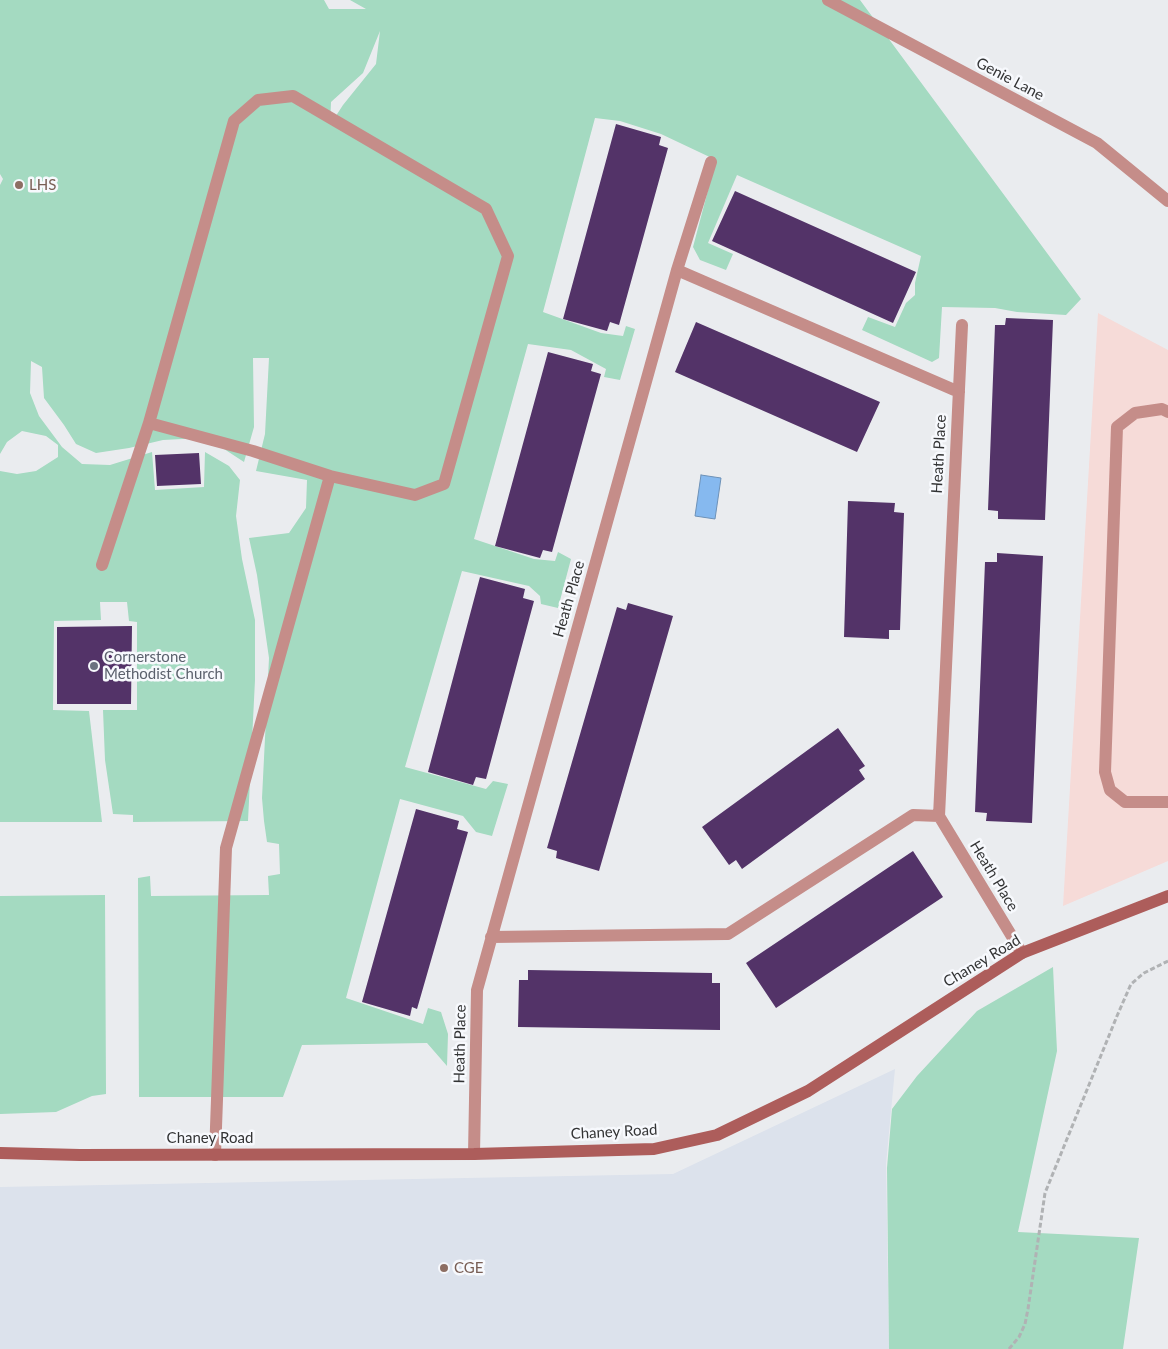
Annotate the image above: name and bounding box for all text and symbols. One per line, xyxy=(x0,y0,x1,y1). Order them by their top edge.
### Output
street label: Genie Lane xyxy=(973,54,1047,104)
place label: LHS xyxy=(29,176,56,194)
marker: LHS xyxy=(13,179,25,191)
street label: Heath Place xyxy=(928,414,950,494)
street label: Heath Place xyxy=(549,559,589,639)
place label: Cornerstone Methodist Church xyxy=(104,648,223,683)
marker: Cornerstone Methodist Church xyxy=(88,660,100,672)
street label: Heath Place xyxy=(966,838,1022,914)
street label: Chaney Road xyxy=(940,931,1024,991)
street label: Heath Place xyxy=(450,1004,470,1084)
street label: Chaney Road xyxy=(570,1121,658,1143)
street label: Chaney Road xyxy=(167,1129,253,1147)
place label: CGE xyxy=(454,1259,483,1277)
marker: CGE xyxy=(438,1262,450,1274)

